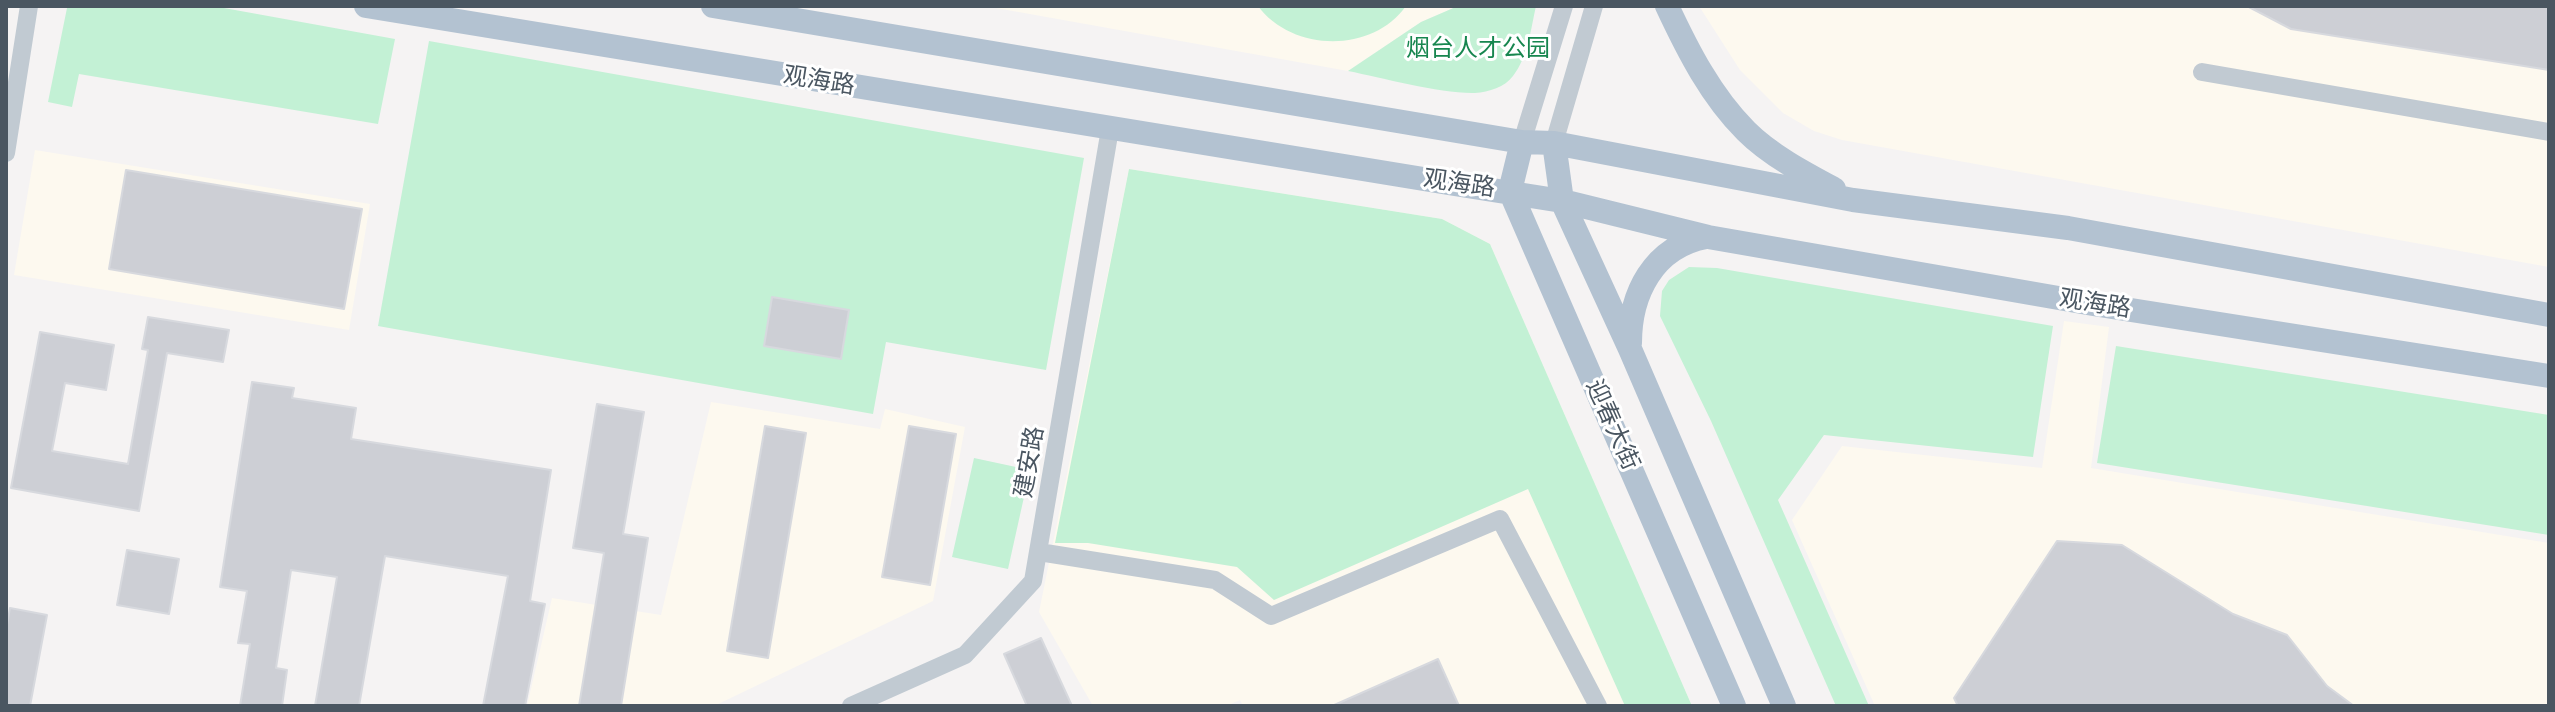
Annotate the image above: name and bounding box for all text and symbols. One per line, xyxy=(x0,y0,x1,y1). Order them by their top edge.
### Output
park label: 烟台人才公园 xyxy=(1406,35,1550,63)
street label: 观海路 xyxy=(781,61,857,101)
street label: 观海路 xyxy=(1421,165,1497,203)
street label: 观海路 xyxy=(2057,284,2133,324)
street label: 迎春大街 xyxy=(1579,375,1645,475)
street label: 建安路 xyxy=(1010,424,1050,500)

